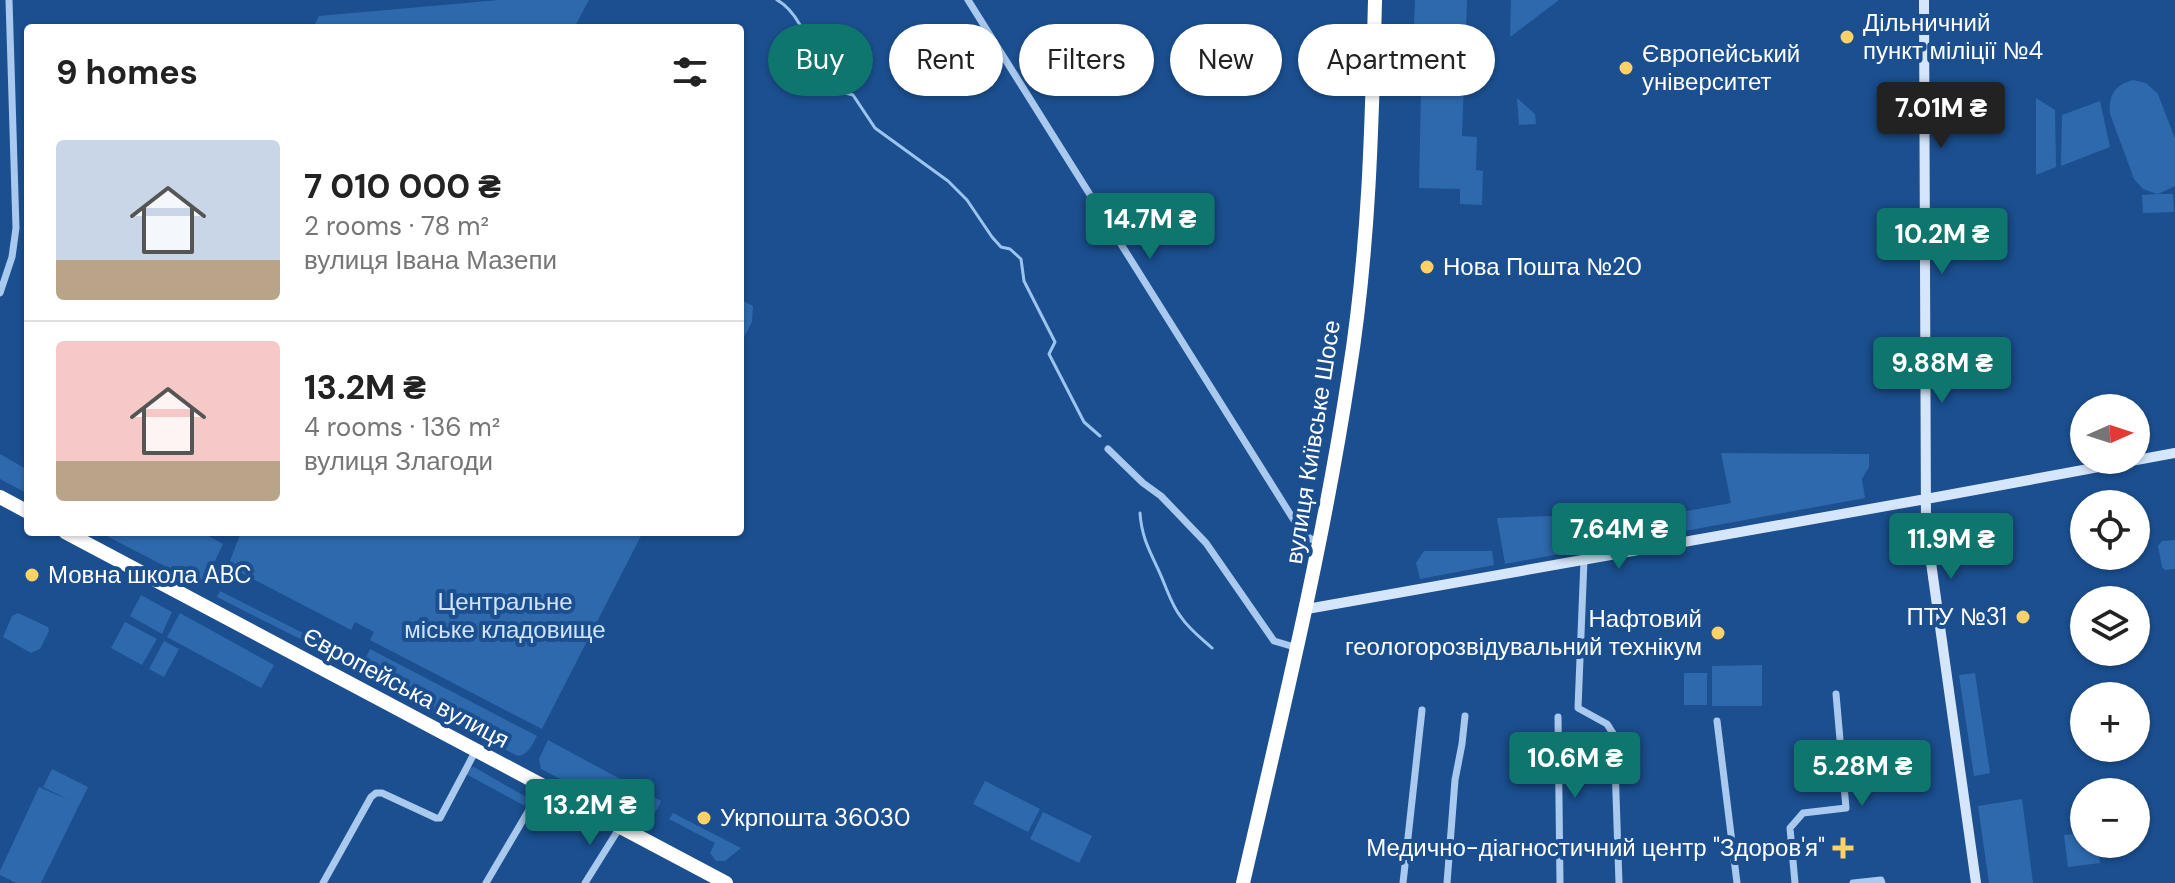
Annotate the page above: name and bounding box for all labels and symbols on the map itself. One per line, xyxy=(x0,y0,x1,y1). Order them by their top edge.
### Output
place label: Дільничний пункт міліції №4 xyxy=(1863,7,2043,66)
marker: Дільничний пункт міліції №4 xyxy=(1838,28,1856,46)
place label: Європейський університет xyxy=(1642,38,1800,97)
marker: Європейський університет xyxy=(1617,59,1635,77)
pin: 7.01M ₴ xyxy=(1867,82,2015,150)
pin: 14.7M ₴ xyxy=(1076,193,1224,261)
pin: 10.2M ₴ xyxy=(1868,208,2016,276)
place label: Нова Пошта №20 xyxy=(1443,251,1642,282)
marker: Нова Пошта №20 xyxy=(1418,258,1436,276)
street label: вулиця Київське Шосе xyxy=(1278,318,1347,566)
pin: 9.88M ₴ xyxy=(1868,337,2016,405)
north arrow xyxy=(2070,394,2150,474)
pin: 7.64M ₴ xyxy=(1545,503,1693,571)
pin: 11.9M ₴ xyxy=(1877,513,2025,581)
place label: Мовна школа ABC xyxy=(48,559,252,590)
marker: Мовна школа ABC xyxy=(23,566,41,584)
park label: Центральне міське кладовище xyxy=(404,586,606,645)
place label: ПТУ №31 xyxy=(1906,601,2007,632)
place label: Нафтовий геологорозвідувальний технікум xyxy=(1345,603,1702,662)
marker: ПТУ №31 xyxy=(2014,608,2032,626)
street label: Європейська вулиця xyxy=(298,620,515,755)
marker: Нафтовий геологорозвідувальний технікум xyxy=(1709,624,1727,642)
pin: 10.6M ₴ xyxy=(1501,732,1649,800)
pin: 5.28M ₴ xyxy=(1788,740,1936,808)
pin: 13.2M ₴ xyxy=(516,779,664,847)
place label: Укрпошта 36030 xyxy=(720,802,910,833)
marker: Укрпошта 36030 xyxy=(695,809,713,827)
place label: Медично-діагностичний центр "Здоров'я" xyxy=(1366,832,1825,863)
marker: Медично-діагностичний центр "Здоров'я" xyxy=(1832,837,1854,859)

